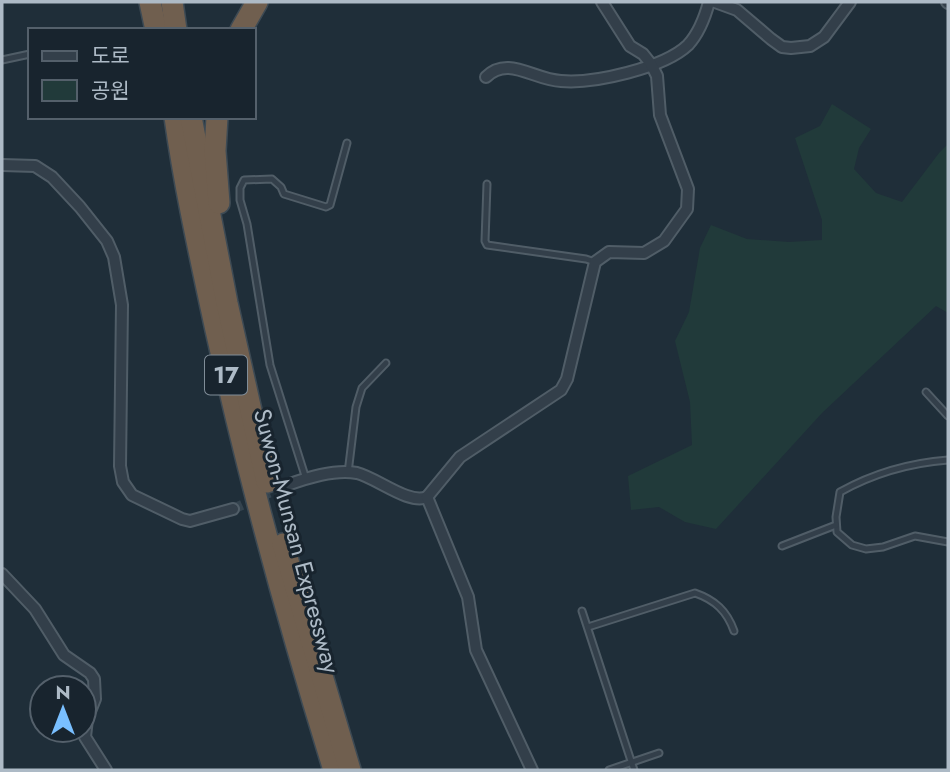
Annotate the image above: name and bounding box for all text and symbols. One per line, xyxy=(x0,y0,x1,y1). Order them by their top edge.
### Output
legend xyxy=(28,28,256,119)
text: 도로 xyxy=(91,41,130,71)
text: 공원 xyxy=(91,76,130,106)
road number: 17 xyxy=(205,356,247,394)
street label: Suwon-Munsan Expressway xyxy=(245,405,349,678)
north arrow xyxy=(28,674,98,744)
text: N xyxy=(55,679,71,706)

